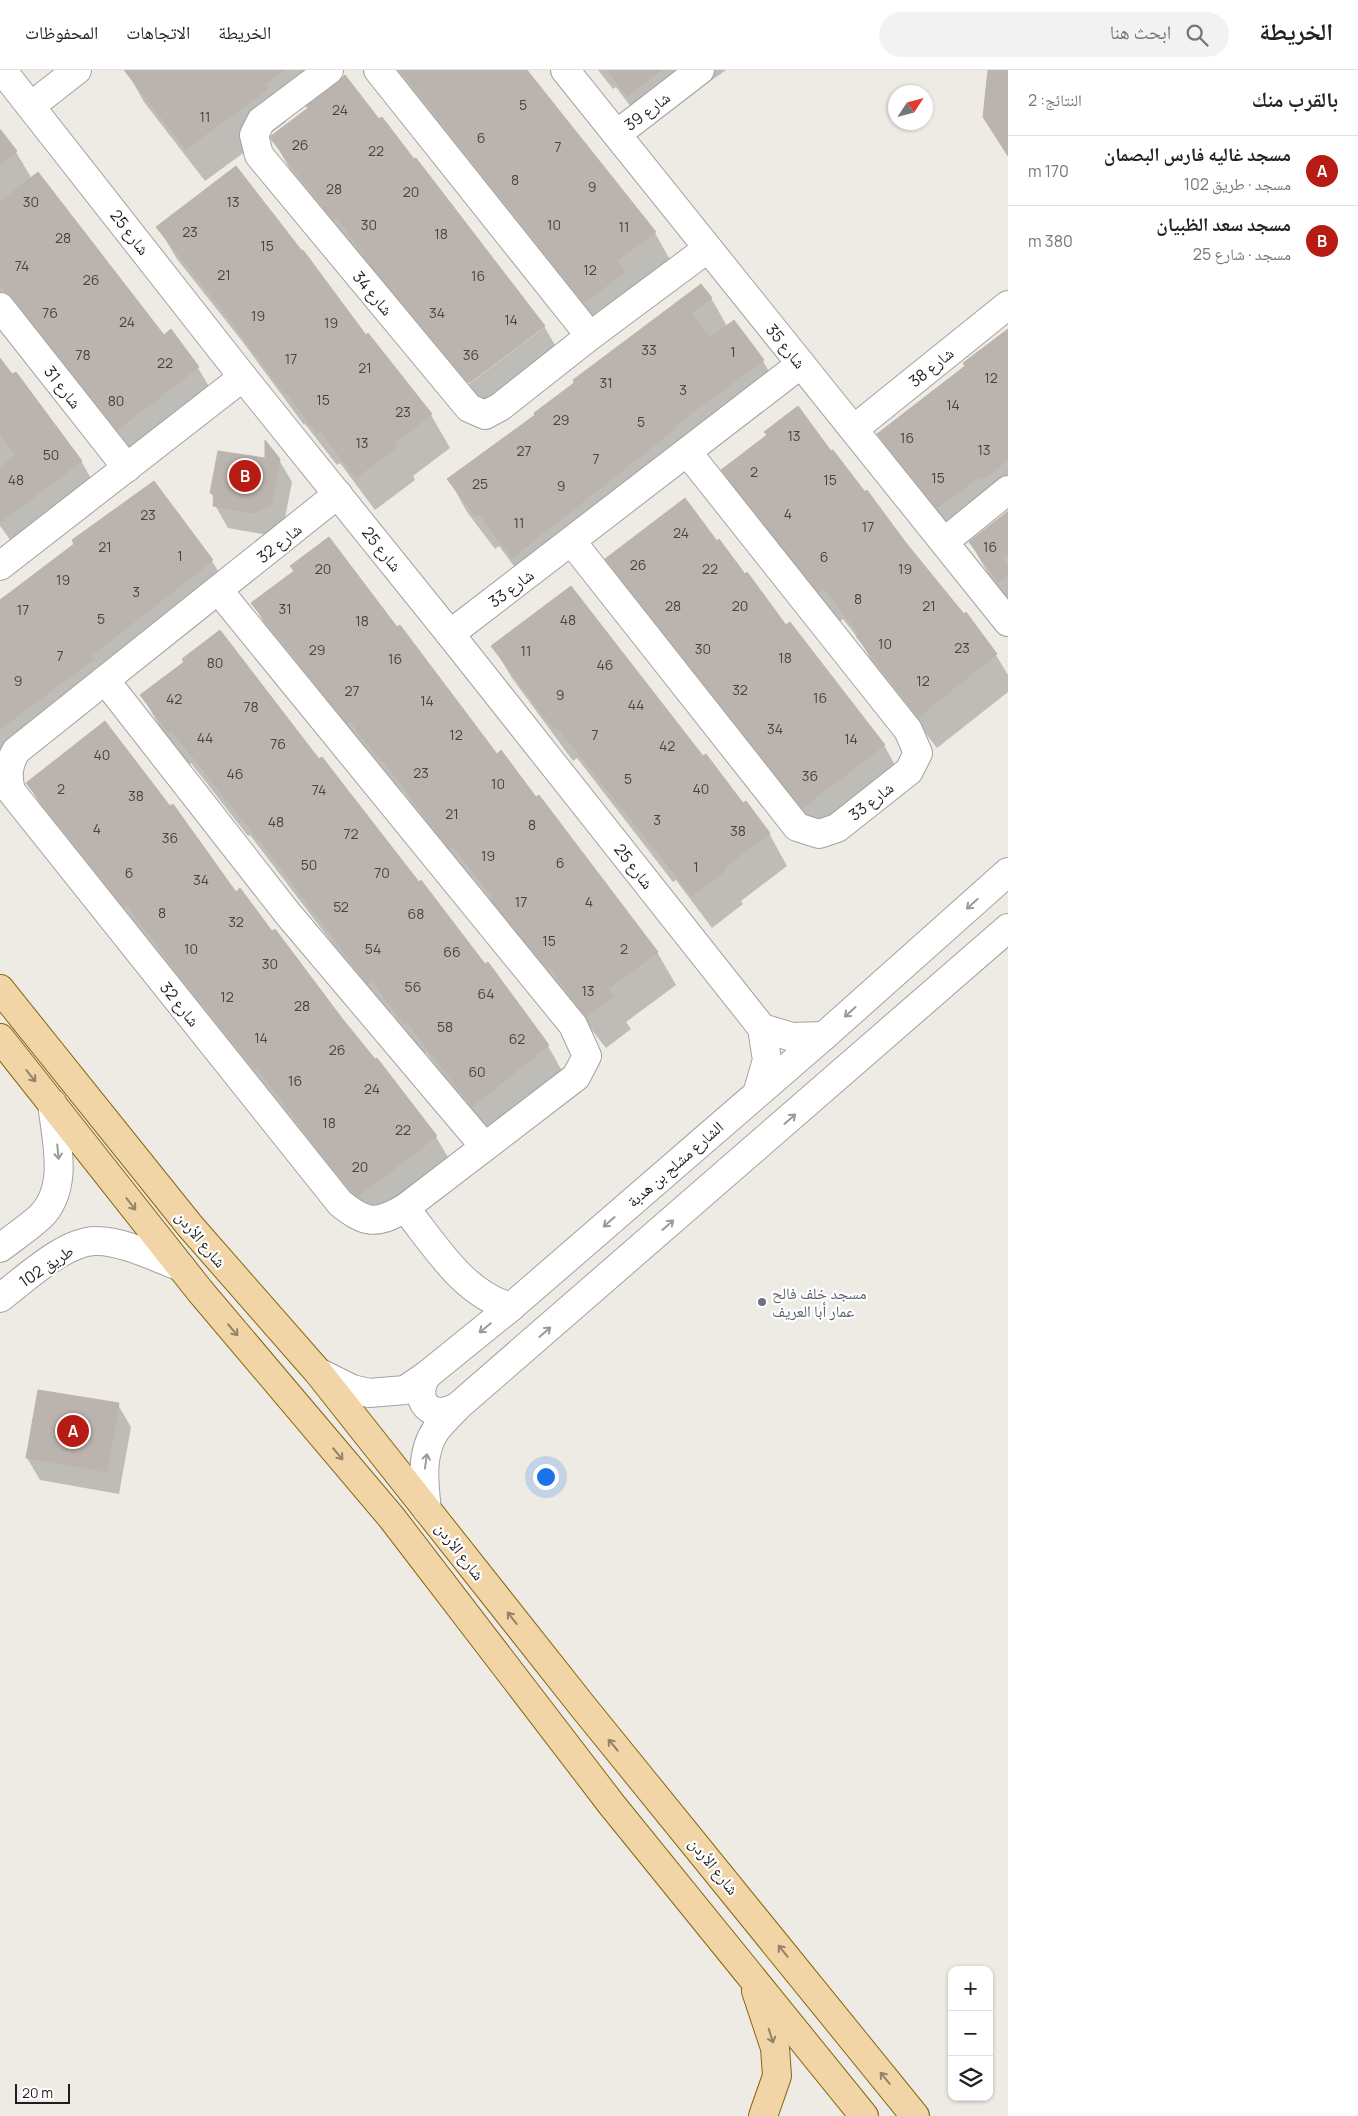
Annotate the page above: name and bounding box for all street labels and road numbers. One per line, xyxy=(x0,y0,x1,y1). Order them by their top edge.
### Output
street label: شارع 39 xyxy=(619,86,675,136)
street label: شارع 25 xyxy=(105,205,155,259)
street label: شارع 34 xyxy=(348,266,398,320)
street label: شارع 35 xyxy=(761,319,811,373)
street label: شارع 38 xyxy=(904,342,958,392)
street label: شارع 31 xyxy=(39,361,87,413)
street label: شارع 32 xyxy=(252,518,306,568)
street label: شارع 25 xyxy=(357,522,407,576)
street label: شارع 33 xyxy=(484,564,538,612)
street label: شارع 33 xyxy=(844,777,898,825)
street label: شارع 25 xyxy=(609,839,659,893)
street label: شارع 32 xyxy=(155,977,205,1031)
street label: الشارع مشلح بن هدبة xyxy=(622,1116,728,1212)
street label: شارع الأردن xyxy=(171,1206,231,1272)
street label: طريق 102 xyxy=(15,1240,77,1292)
street label: شارع الأردن xyxy=(430,1517,490,1585)
street label: شارع الأردن xyxy=(684,1833,744,1899)

